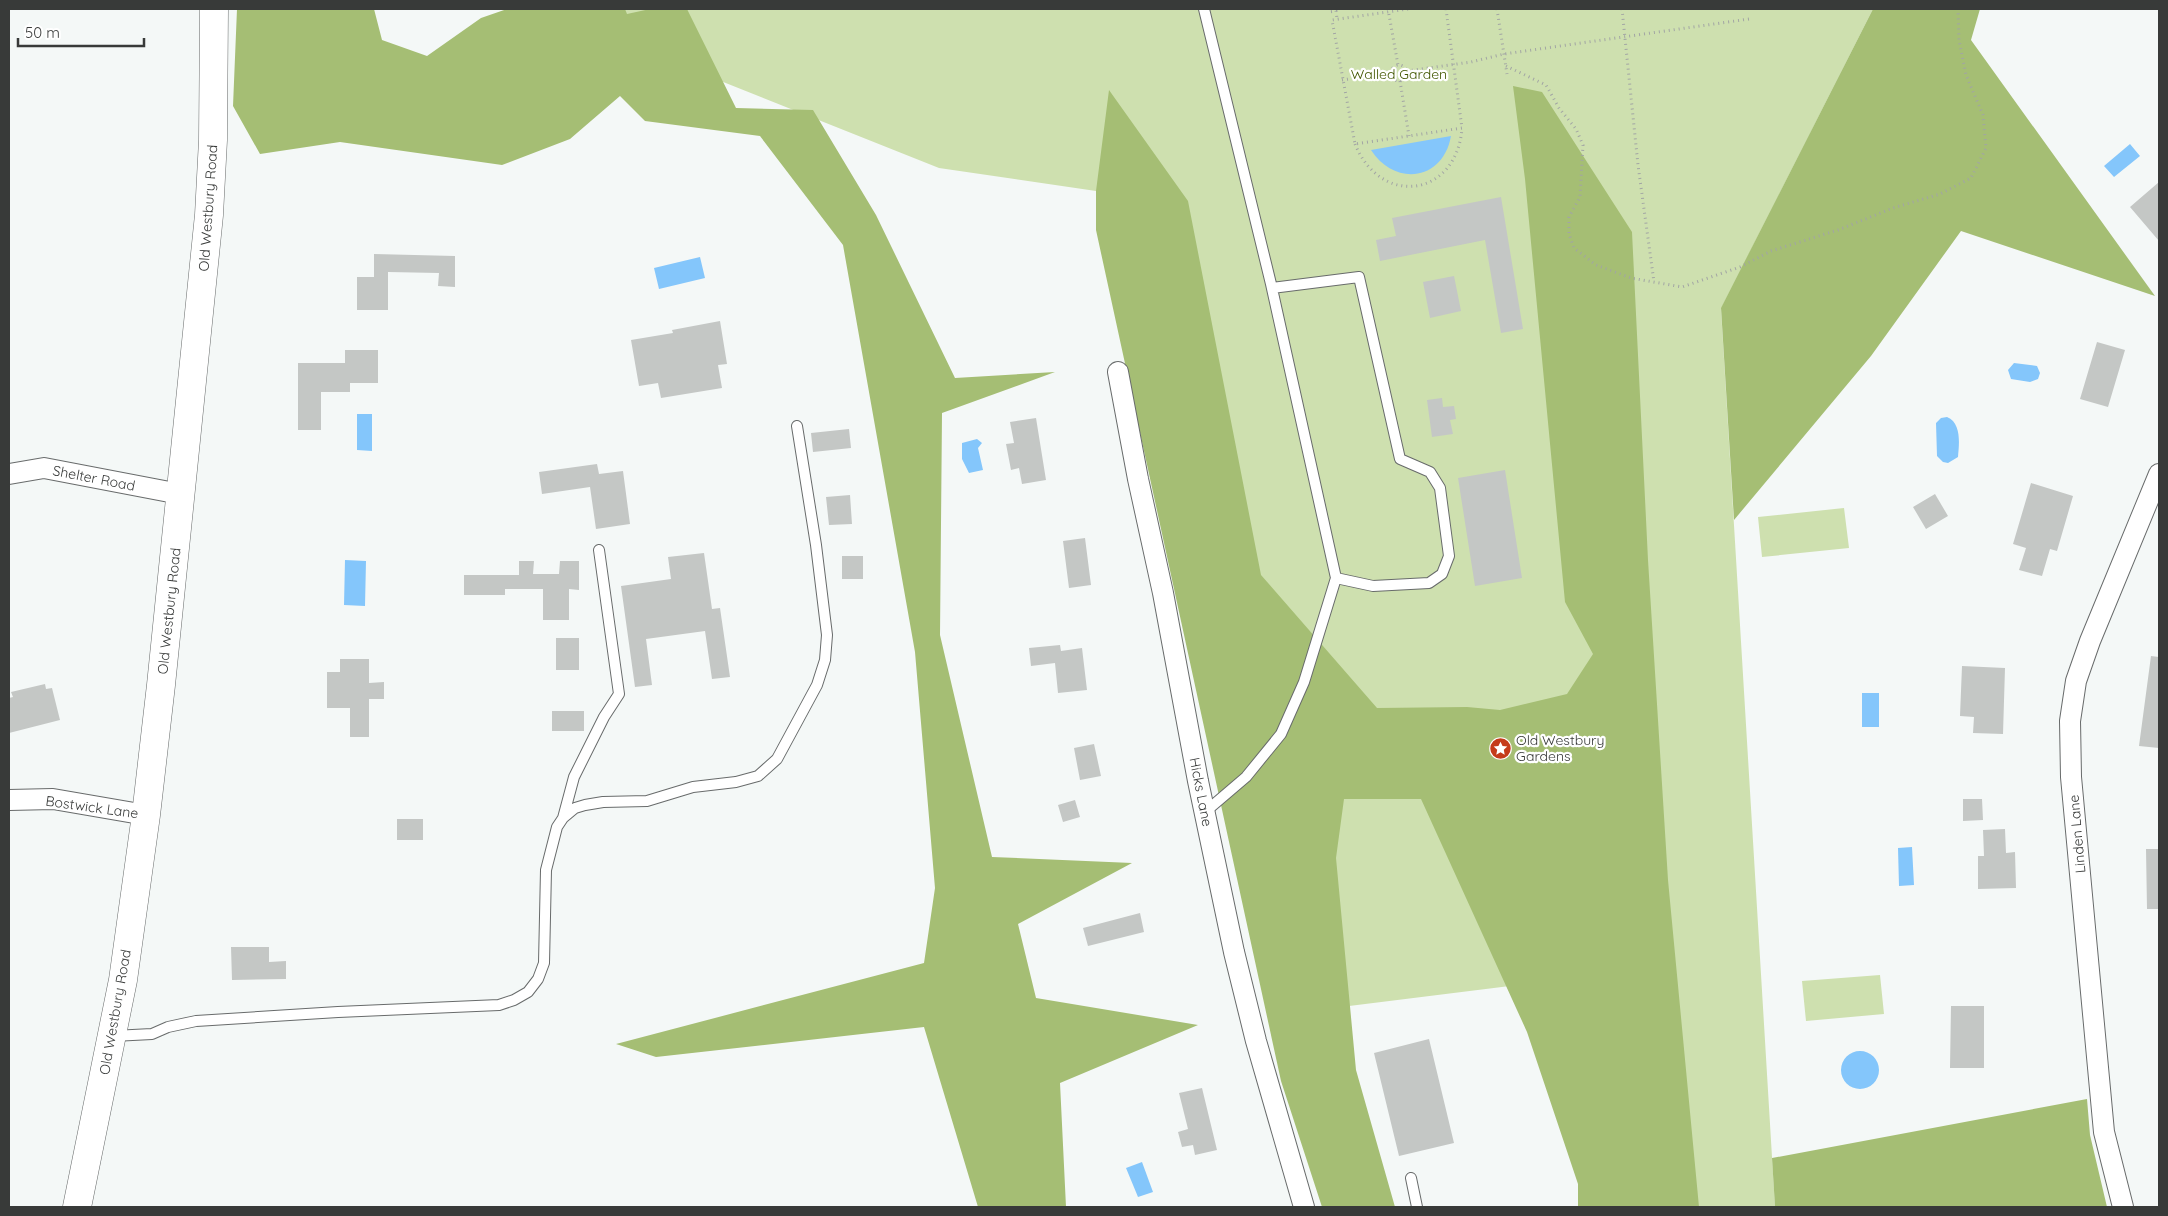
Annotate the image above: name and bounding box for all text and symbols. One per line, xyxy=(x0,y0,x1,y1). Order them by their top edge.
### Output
scale bar xyxy=(18,15,144,47)
text: 50 m xyxy=(25,23,60,42)
park label: Walled Garden xyxy=(1351,65,1447,83)
street label: Old Westbury Road xyxy=(195,144,221,272)
street label: Shelter Road xyxy=(51,461,137,495)
street label: Old Westbury Road xyxy=(153,547,185,675)
place label: Old Westbury Gardens xyxy=(1516,731,1604,765)
place icon: Old Westbury Gardens xyxy=(1488,736,1512,760)
street label: Hicks Lane xyxy=(1185,756,1217,828)
street label: Bostwick Lane xyxy=(44,792,140,822)
street label: Linden Lane xyxy=(2065,794,2089,874)
street label: Old Westbury Road xyxy=(95,948,135,1076)

